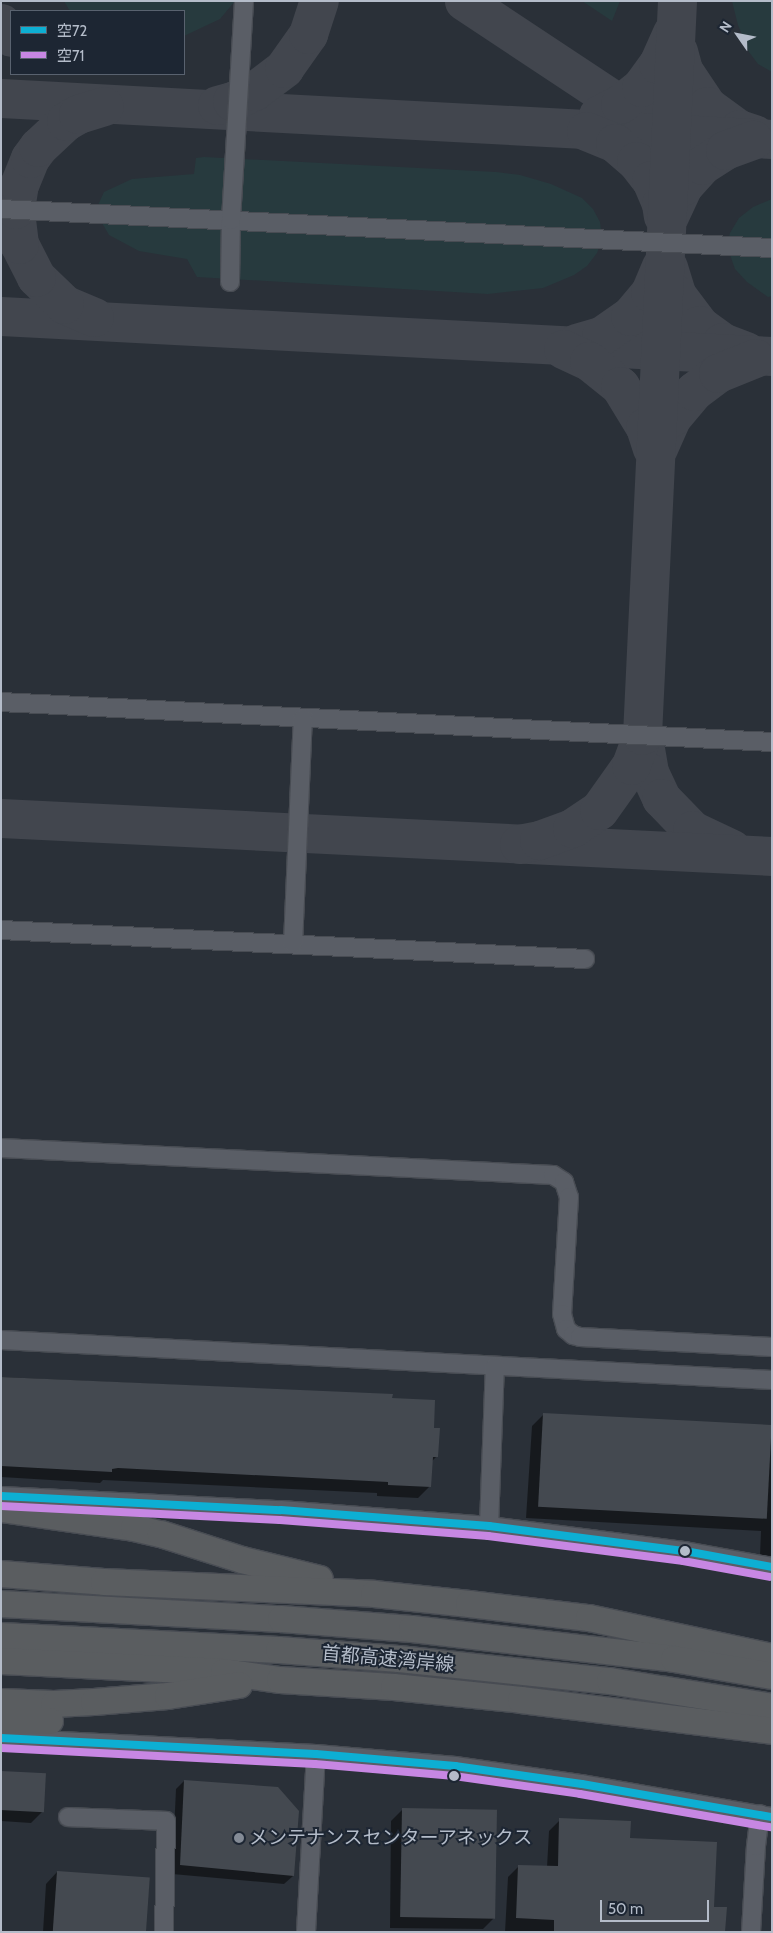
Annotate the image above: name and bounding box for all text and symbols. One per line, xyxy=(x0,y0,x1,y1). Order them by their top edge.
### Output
legend xyxy=(10,10,185,75)
north arrow xyxy=(713,10,763,60)
text: N xyxy=(715,18,736,36)
text: 空72 xyxy=(57,22,87,40)
text: 空71 xyxy=(57,47,84,65)
unlabelled marker xyxy=(680,1546,690,1556)
street label: 首都高速湾岸線 xyxy=(321,1642,455,1676)
unlabelled marker xyxy=(449,1771,459,1781)
place label: メンテナンスセンターアネックス xyxy=(249,1827,534,1849)
marker: メンテナンスセンターアネックス xyxy=(233,1832,245,1844)
scale bar xyxy=(603,1890,712,1922)
text: 50 m xyxy=(608,1900,643,1918)

